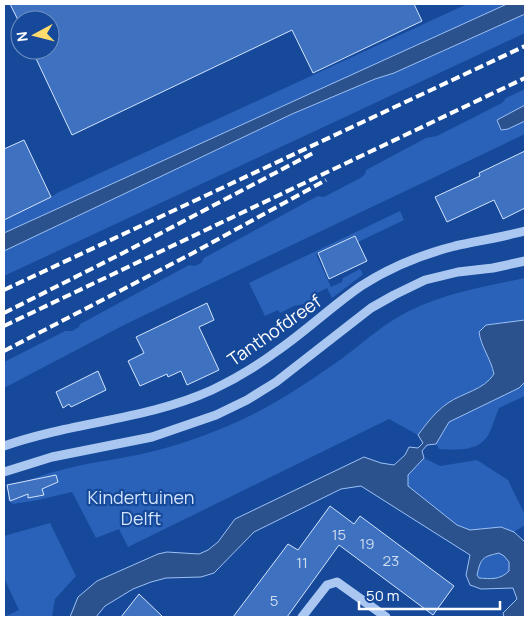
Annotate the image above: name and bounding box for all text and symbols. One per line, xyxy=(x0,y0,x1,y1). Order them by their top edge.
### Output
north arrow xyxy=(10,10,60,60)
text: N xyxy=(12,30,32,43)
street label: Tanthofdreef xyxy=(222,289,326,371)
park label: Kindertuinen Delft xyxy=(88,485,194,530)
house number: 15 xyxy=(332,524,346,545)
house number: 19 xyxy=(359,533,375,554)
house number: 23 xyxy=(383,550,399,571)
house number: 11 xyxy=(296,552,308,573)
scale bar xyxy=(359,578,500,610)
text: 50 m xyxy=(366,585,400,606)
house number: 5 xyxy=(270,590,278,611)

